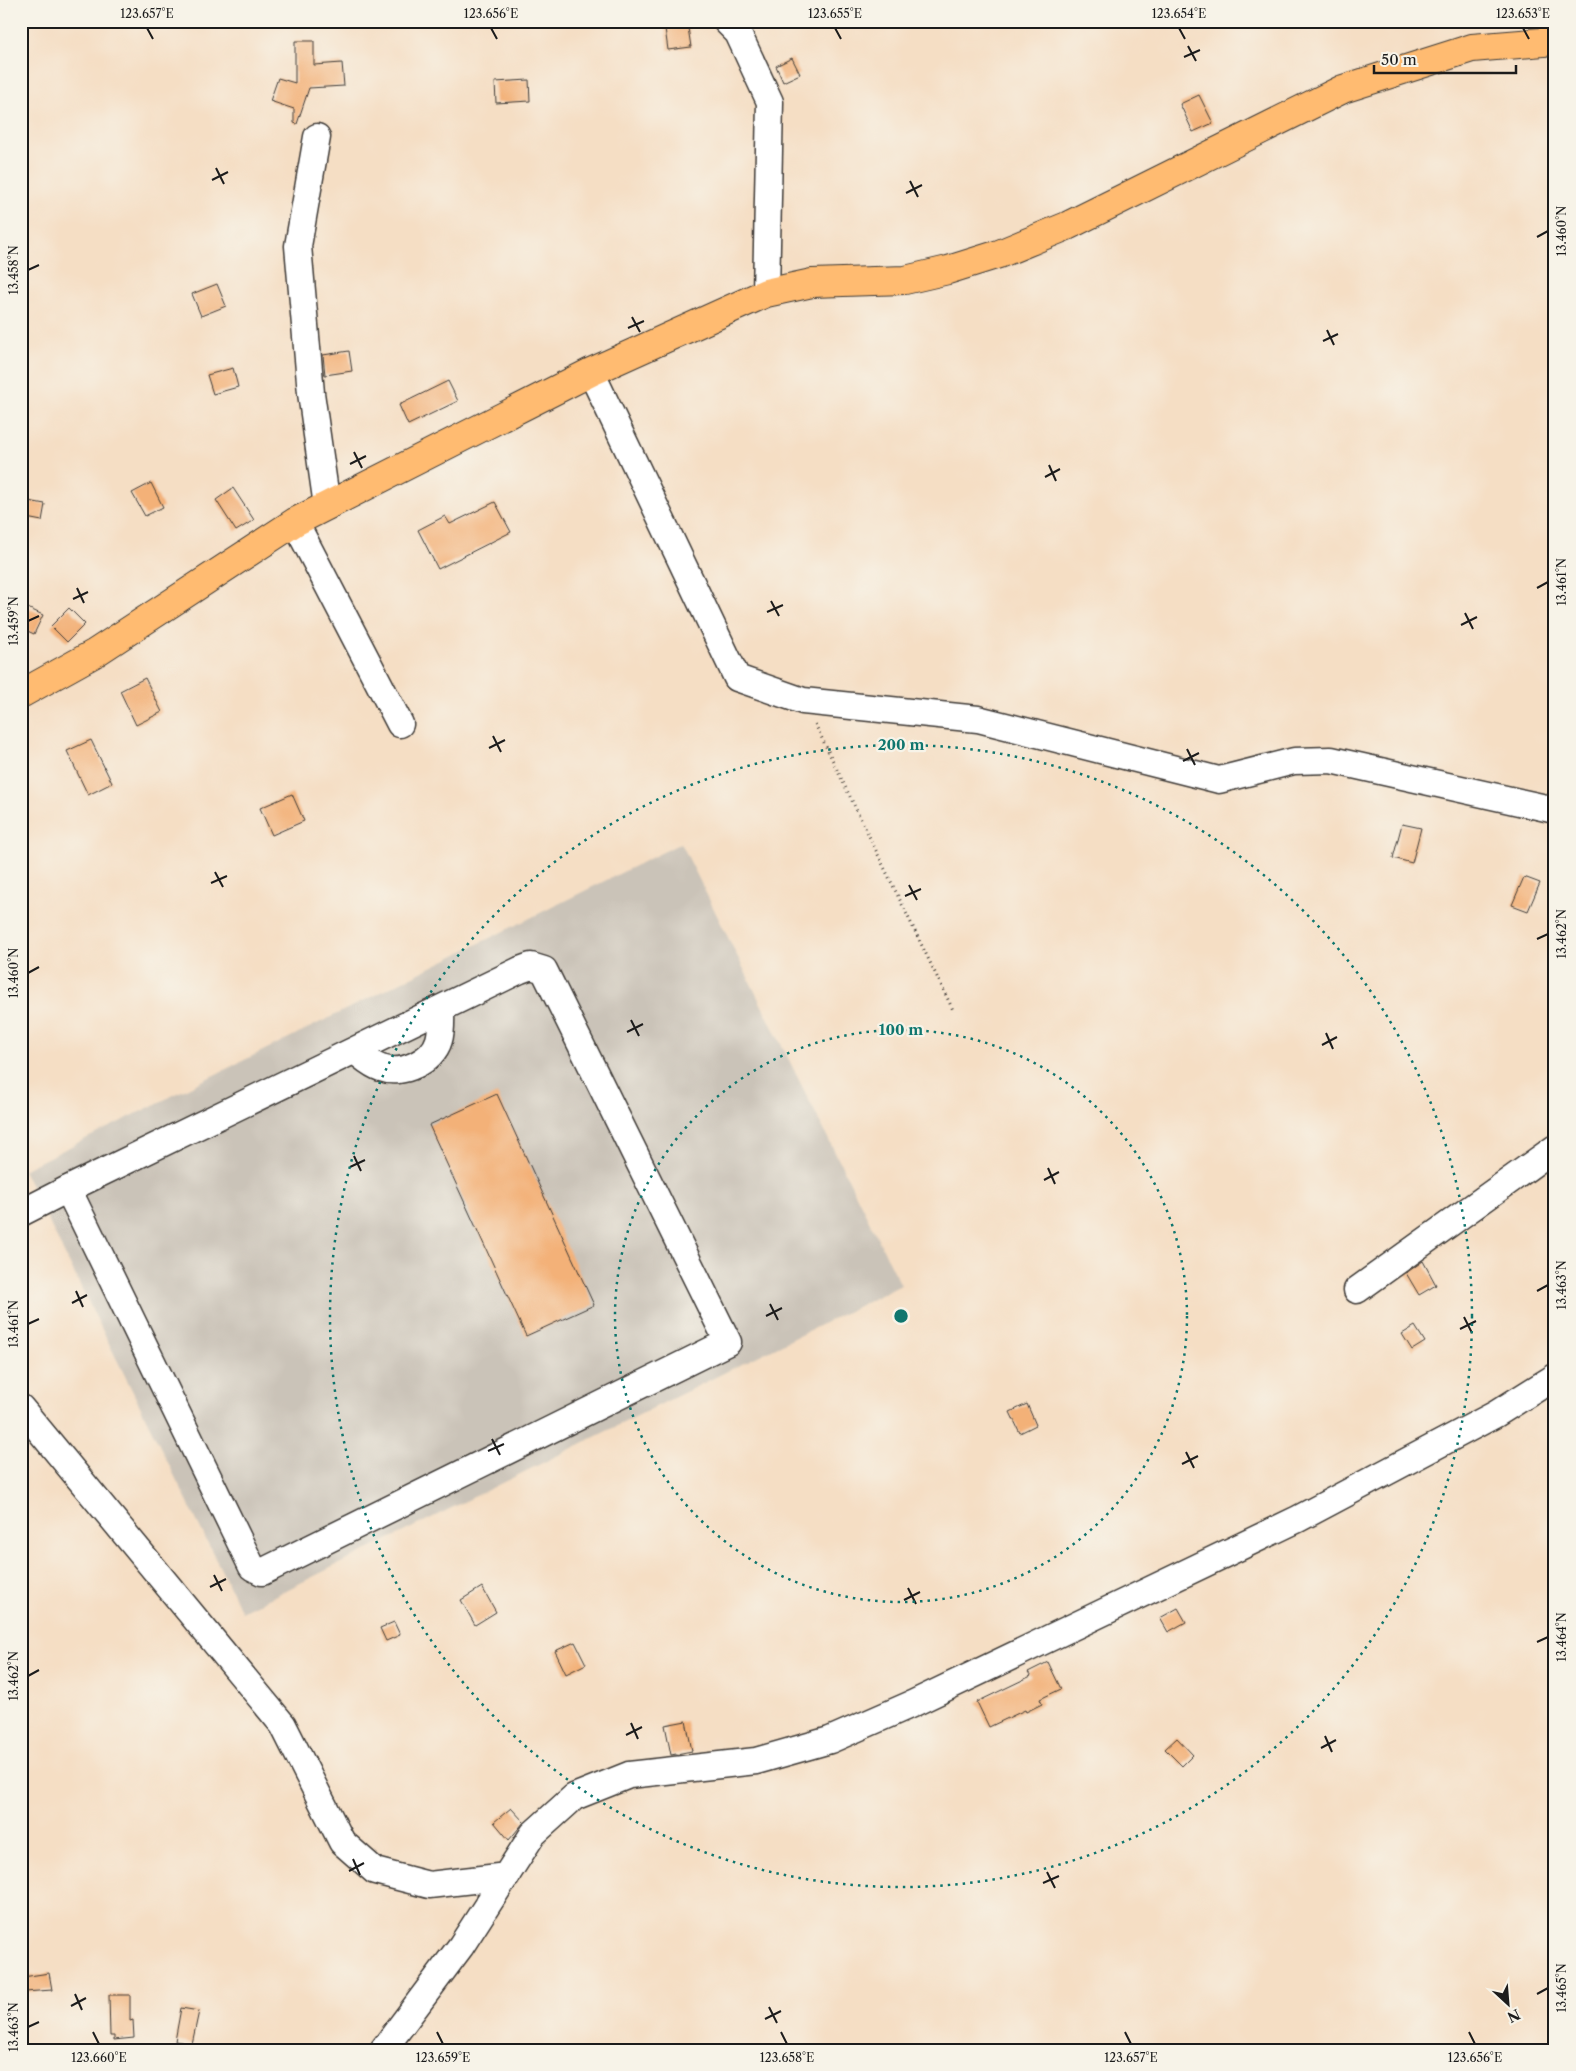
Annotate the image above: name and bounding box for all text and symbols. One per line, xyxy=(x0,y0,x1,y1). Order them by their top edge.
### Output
text: 123.657°E xyxy=(120,6,174,21)
text: 123.656°E xyxy=(464,6,518,21)
text: 123.655°E xyxy=(808,6,862,21)
text: 123.654°E xyxy=(1152,6,1206,21)
text: 123.653°E xyxy=(1496,6,1550,21)
scale bar xyxy=(1374,42,1516,74)
text: 50 m xyxy=(1381,50,1417,69)
text: 13.460°N xyxy=(1554,206,1569,256)
text: 13.458°N xyxy=(6,245,21,295)
text: 13.461°N xyxy=(1554,558,1569,606)
text: 13.459°N xyxy=(6,596,21,646)
text: 200 m xyxy=(878,735,924,754)
text: 13.462°N xyxy=(1554,909,1569,959)
text: 13.460°N xyxy=(6,948,21,998)
text: 100 m xyxy=(879,1020,923,1039)
text: 13.463°N xyxy=(1554,1260,1569,1310)
text: 13.461°N xyxy=(6,1300,21,1348)
centre of rings xyxy=(892,1307,910,1325)
text: 13.464°N xyxy=(1554,1612,1569,1662)
text: 13.462°N xyxy=(6,1651,21,1701)
text: 13.465°N xyxy=(1554,1963,1569,2013)
north arrow xyxy=(1484,1978,1534,2028)
text: 13.463°N xyxy=(6,2002,21,2052)
text: N xyxy=(1504,2005,1523,2026)
text: 123.660°E xyxy=(71,2050,127,2065)
text: 123.659°E xyxy=(416,2050,470,2065)
text: 123.658°E xyxy=(760,2050,814,2065)
text: 123.657°E xyxy=(1104,2050,1158,2065)
text: 123.656°E xyxy=(1448,2050,1502,2065)

